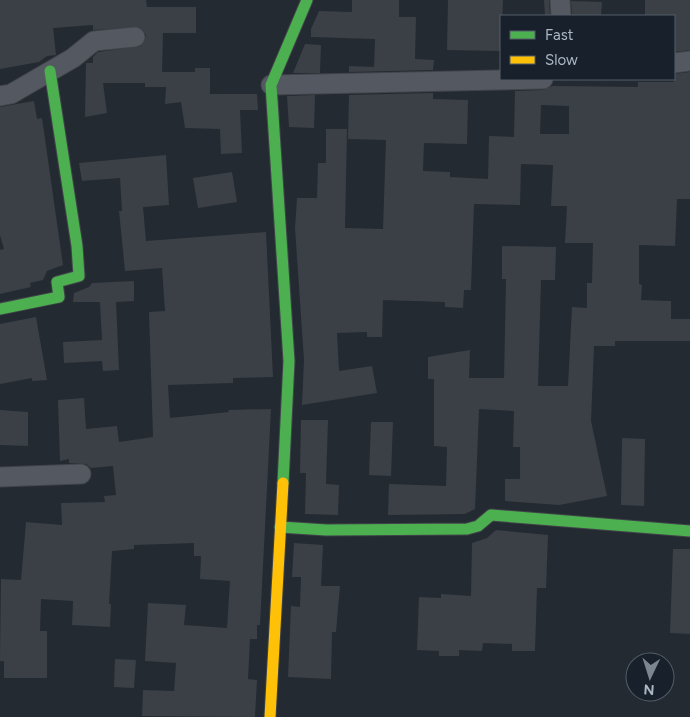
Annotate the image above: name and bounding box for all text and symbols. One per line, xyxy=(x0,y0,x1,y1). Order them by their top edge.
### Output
legend xyxy=(500,15,675,80)
text: Fast xyxy=(545,26,574,44)
text: Slow xyxy=(545,51,578,69)
north arrow xyxy=(625,652,675,702)
text: N xyxy=(643,681,655,698)

